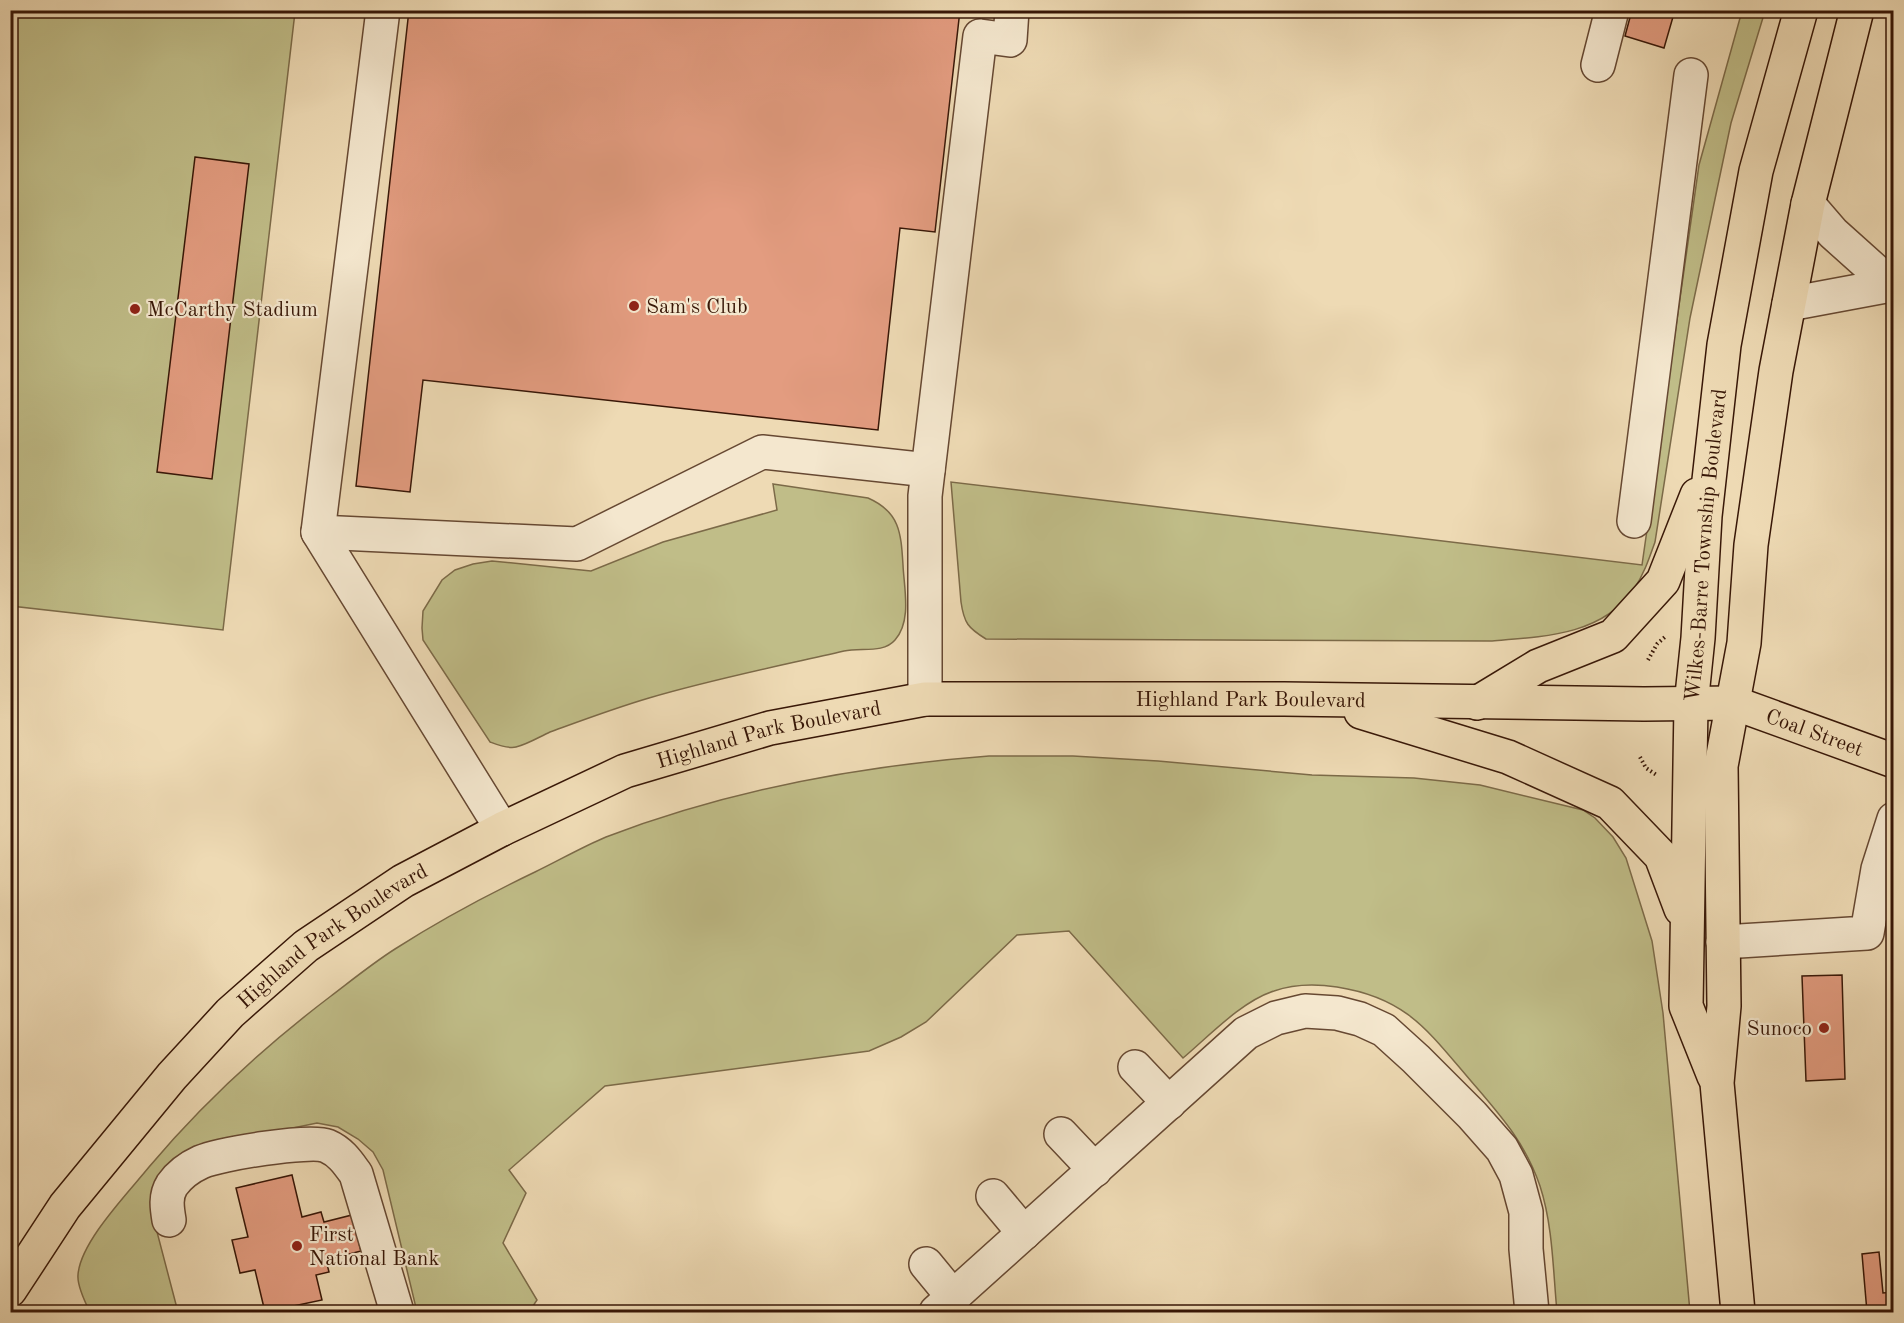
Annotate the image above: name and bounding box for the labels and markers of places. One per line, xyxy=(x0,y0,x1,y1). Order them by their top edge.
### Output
place label: Sam's Club xyxy=(646,297,748,318)
marker: Sam's Club xyxy=(627,299,641,313)
place label: McCarthy Stadium xyxy=(147,300,318,321)
marker: McCarthy Stadium xyxy=(128,302,142,316)
place label: Sunoco xyxy=(1746,1019,1812,1040)
marker: Sunoco xyxy=(1817,1021,1831,1035)
place label: First National Bank xyxy=(309,1225,439,1270)
marker: First National Bank xyxy=(290,1239,304,1253)

